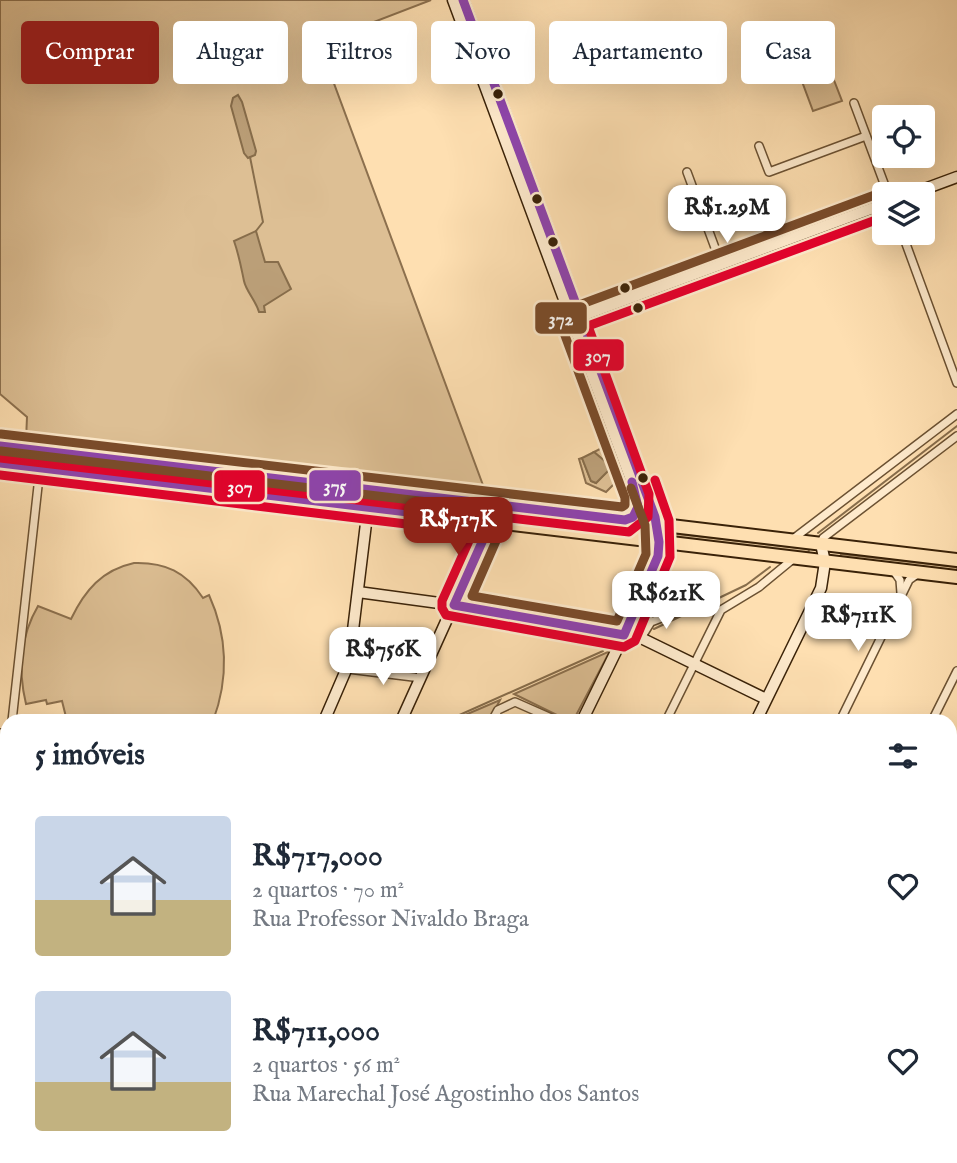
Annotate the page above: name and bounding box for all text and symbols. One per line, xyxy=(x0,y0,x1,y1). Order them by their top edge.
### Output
chip: Comprar xyxy=(21,21,159,84)
chip: Alugar xyxy=(173,21,288,84)
chip: Filtros xyxy=(302,21,417,84)
chip: Novo xyxy=(431,21,535,84)
chip: Apartamento xyxy=(549,21,727,84)
chip: Casa xyxy=(741,21,835,84)
unlabelled marker xyxy=(491,87,505,101)
map controls xyxy=(872,105,935,245)
button: locate xyxy=(872,105,935,168)
button: layers xyxy=(872,182,935,245)
pin: R$1.29M xyxy=(662,186,792,245)
unlabelled marker xyxy=(530,192,544,206)
text: R$1.29M xyxy=(684,193,770,222)
unlabelled marker xyxy=(546,235,560,249)
unlabelled marker xyxy=(618,281,632,295)
line badge: 372 xyxy=(534,301,588,335)
unlabelled marker xyxy=(631,301,645,315)
text: 372 xyxy=(549,308,574,332)
line badge: 307 xyxy=(572,338,625,372)
text: 307 xyxy=(585,345,611,369)
line badge: 307 xyxy=(213,469,266,503)
line badge: 375 xyxy=(308,469,362,502)
unlabelled marker xyxy=(636,471,650,485)
text: 375 xyxy=(324,475,347,499)
text: 307 xyxy=(227,476,253,500)
pin: R$717K xyxy=(401,498,515,557)
text: R$717K xyxy=(420,505,496,534)
pin: R$621K xyxy=(609,572,723,631)
text: R$621K xyxy=(628,579,704,608)
pin: R$711K xyxy=(801,594,915,653)
text: R$711K xyxy=(821,601,895,630)
pin: R$756K xyxy=(326,628,440,687)
text: R$756K xyxy=(345,635,421,664)
text: 5 imóveis xyxy=(35,737,145,775)
icon: filters xyxy=(884,737,922,775)
text: R$717,000 xyxy=(252,838,383,876)
icon: home xyxy=(91,844,175,928)
icon: heart xyxy=(884,867,922,905)
text: 2 quartos · 70 m² xyxy=(252,876,404,905)
text: Rua Professor Nivaldo Braga xyxy=(252,905,529,934)
text: R$711,000 xyxy=(252,1013,380,1051)
icon: home xyxy=(91,1019,175,1103)
icon: heart xyxy=(884,1042,922,1080)
text: 2 quartos · 56 m² xyxy=(252,1051,400,1080)
text: Rua Marechal José Agostinho dos Santos xyxy=(252,1080,639,1109)

